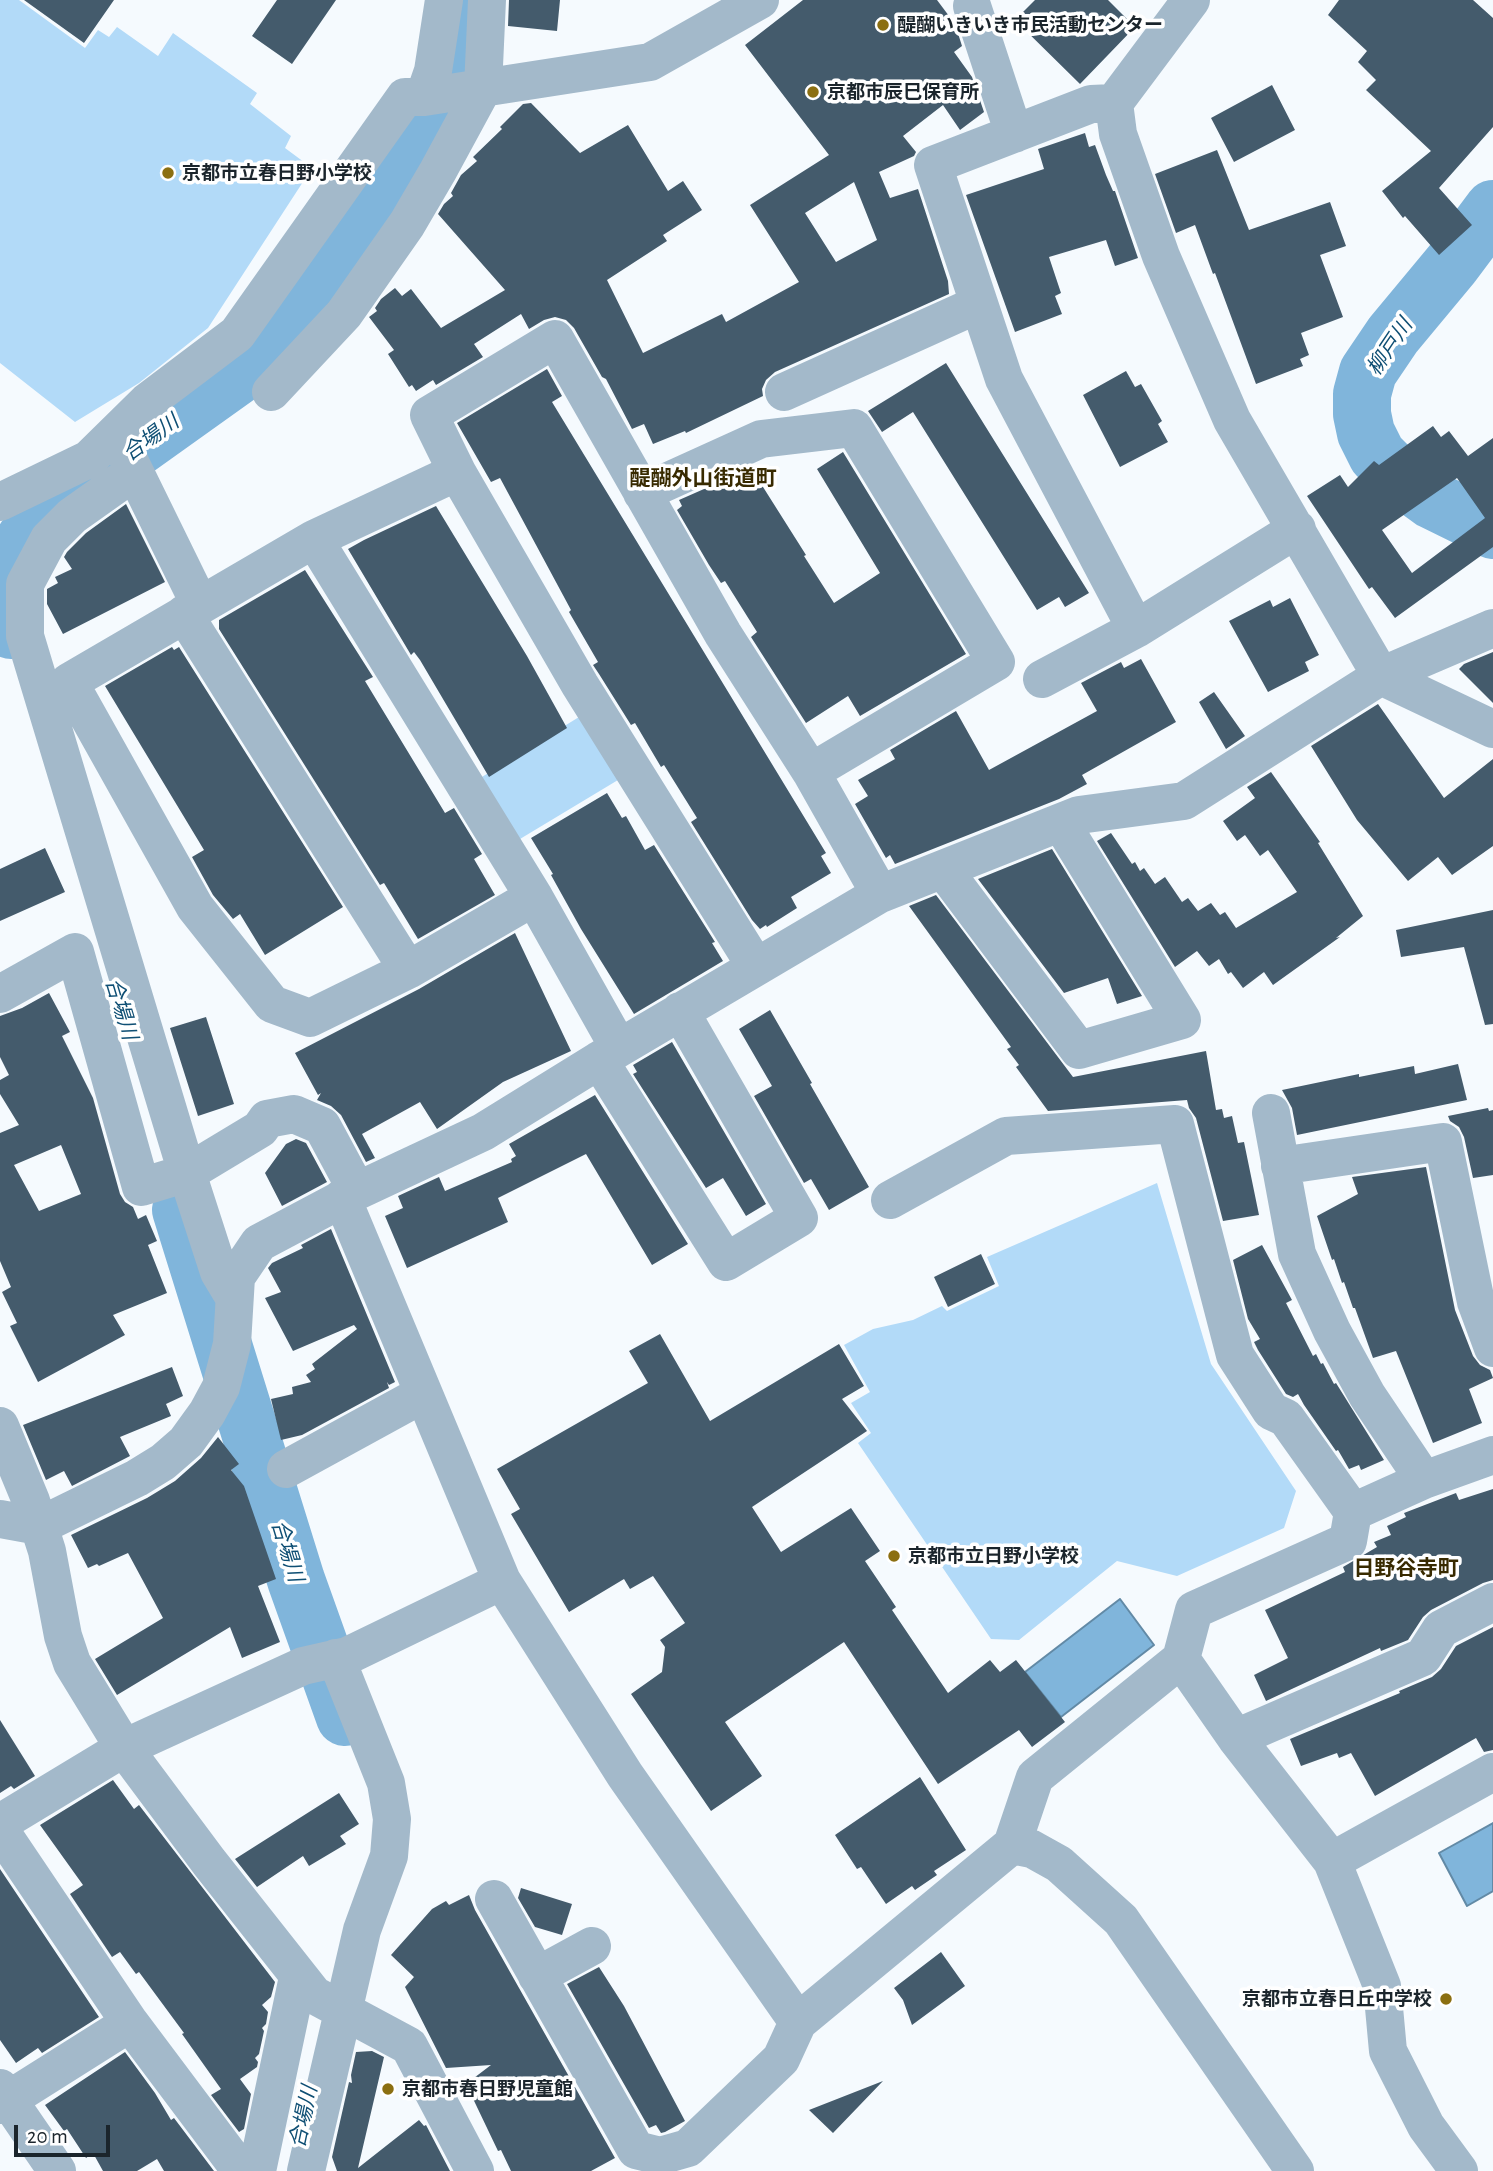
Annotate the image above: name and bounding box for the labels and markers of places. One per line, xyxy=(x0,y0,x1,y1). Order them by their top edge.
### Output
place label: 醍醐いきいき市民活動センター xyxy=(897,14,1163,36)
marker: 醍醐いきいき市民活動センター xyxy=(875,17,891,33)
place label: 京都市辰巳保育所 xyxy=(827,81,979,103)
marker: 京都市辰巳保育所 xyxy=(805,84,821,100)
place label: 京都市立春日野小学校 xyxy=(182,162,372,184)
marker: 京都市立春日野小学校 xyxy=(160,165,176,181)
place label: 京都市立日野小学校 xyxy=(908,1545,1079,1567)
marker: 京都市立日野小学校 xyxy=(886,1548,902,1564)
place label: 京都市立春日丘中学校 xyxy=(1242,1988,1432,2010)
marker: 京都市立春日丘中学校 xyxy=(1438,1991,1454,2007)
place label: 京都市春日野児童館 xyxy=(402,2078,573,2100)
marker: 京都市春日野児童館 xyxy=(380,2081,396,2097)

